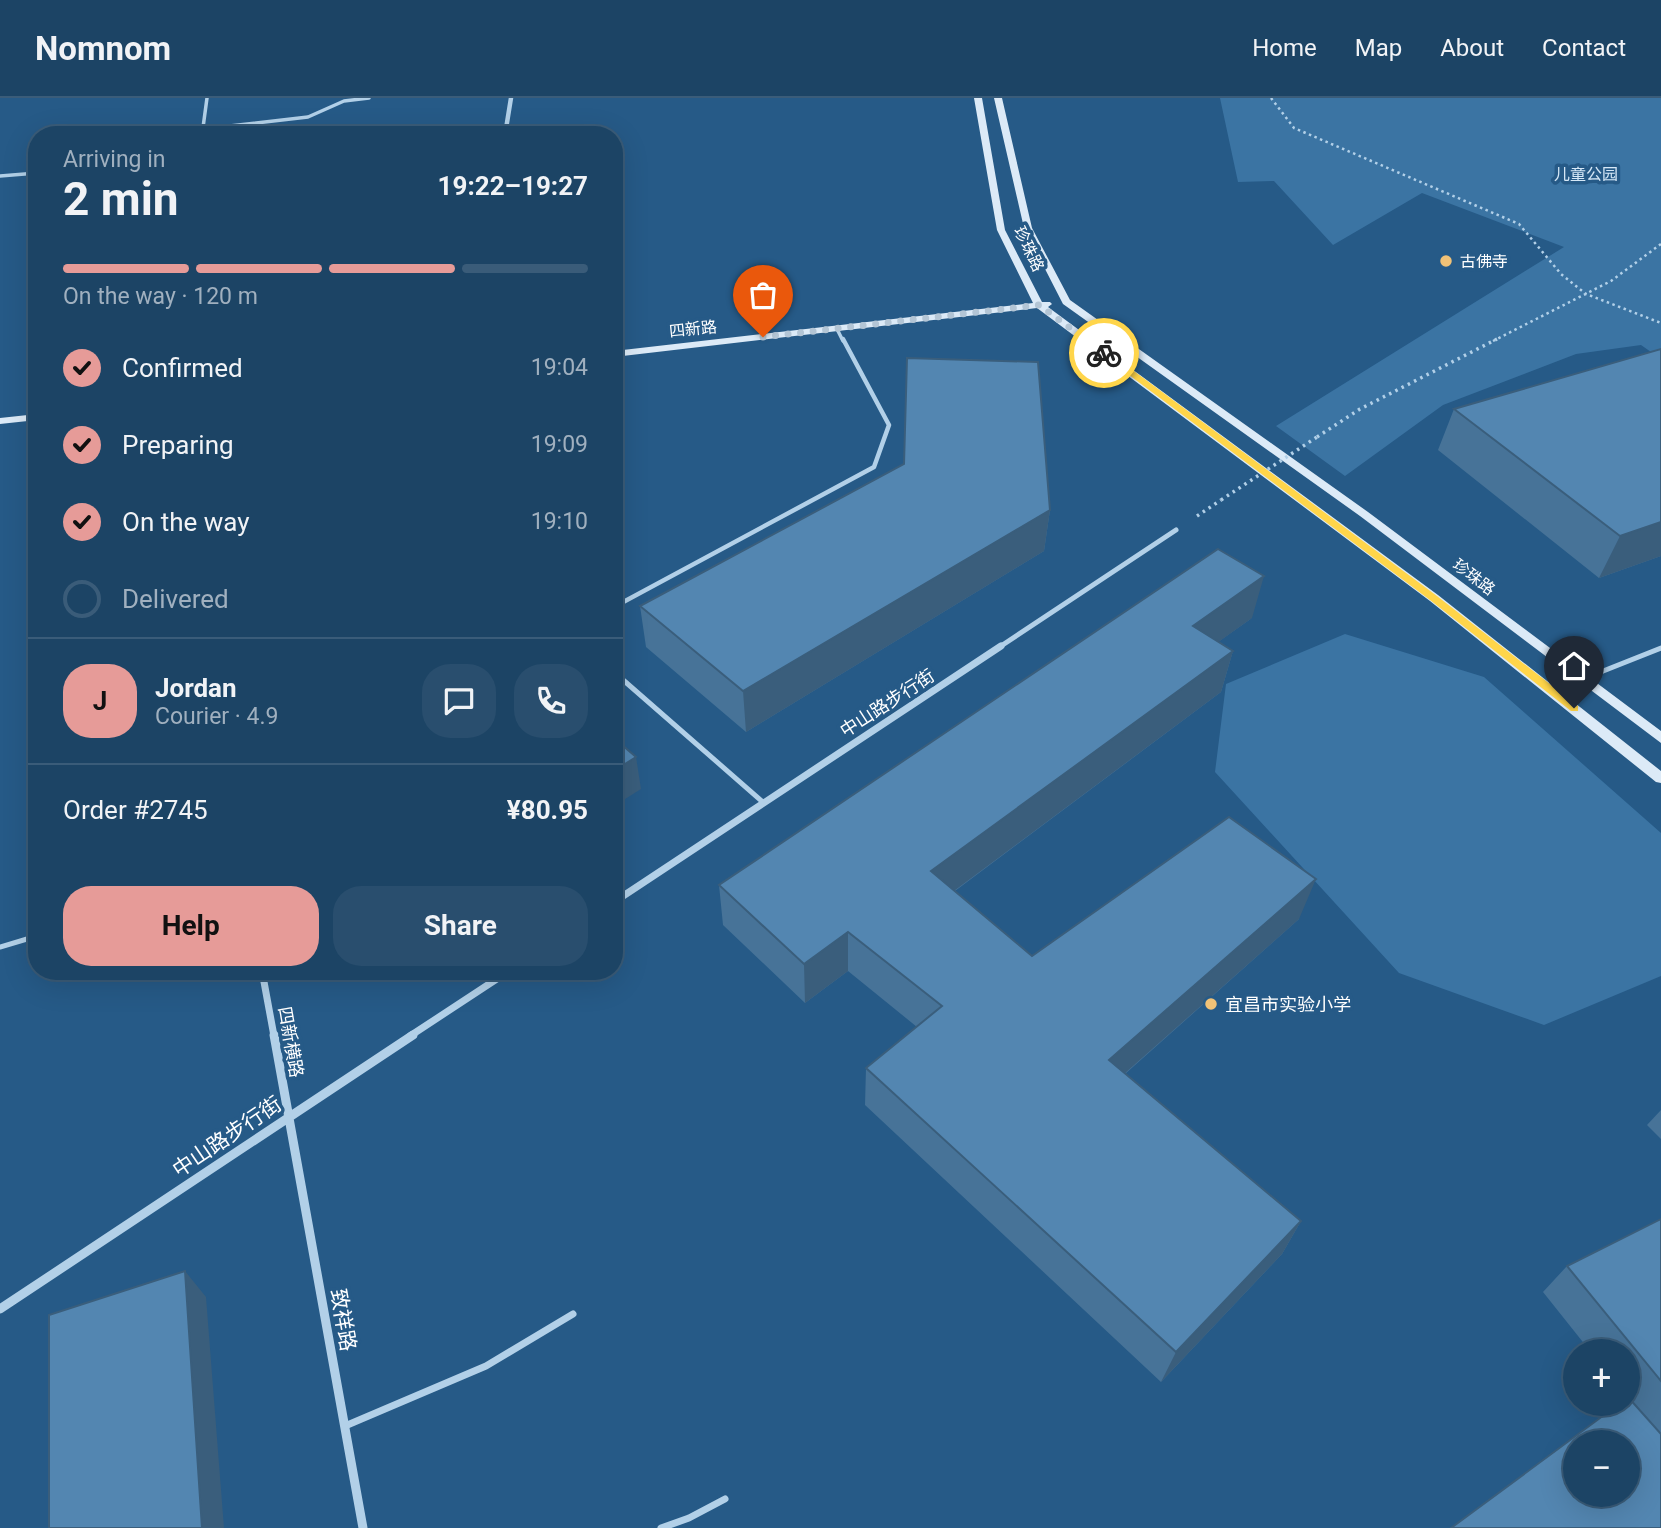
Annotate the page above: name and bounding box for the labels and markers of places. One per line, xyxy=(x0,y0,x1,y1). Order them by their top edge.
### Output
place label: 古佛寺 xyxy=(1460,252,1508,271)
marker: 古佛寺 xyxy=(1438,253,1454,269)
pin xyxy=(733,265,793,337)
pin xyxy=(1544,636,1604,708)
place label: 宜昌市实验小学 xyxy=(1225,994,1351,1015)
marker: 宜昌市实验小学 xyxy=(1203,996,1219,1012)

